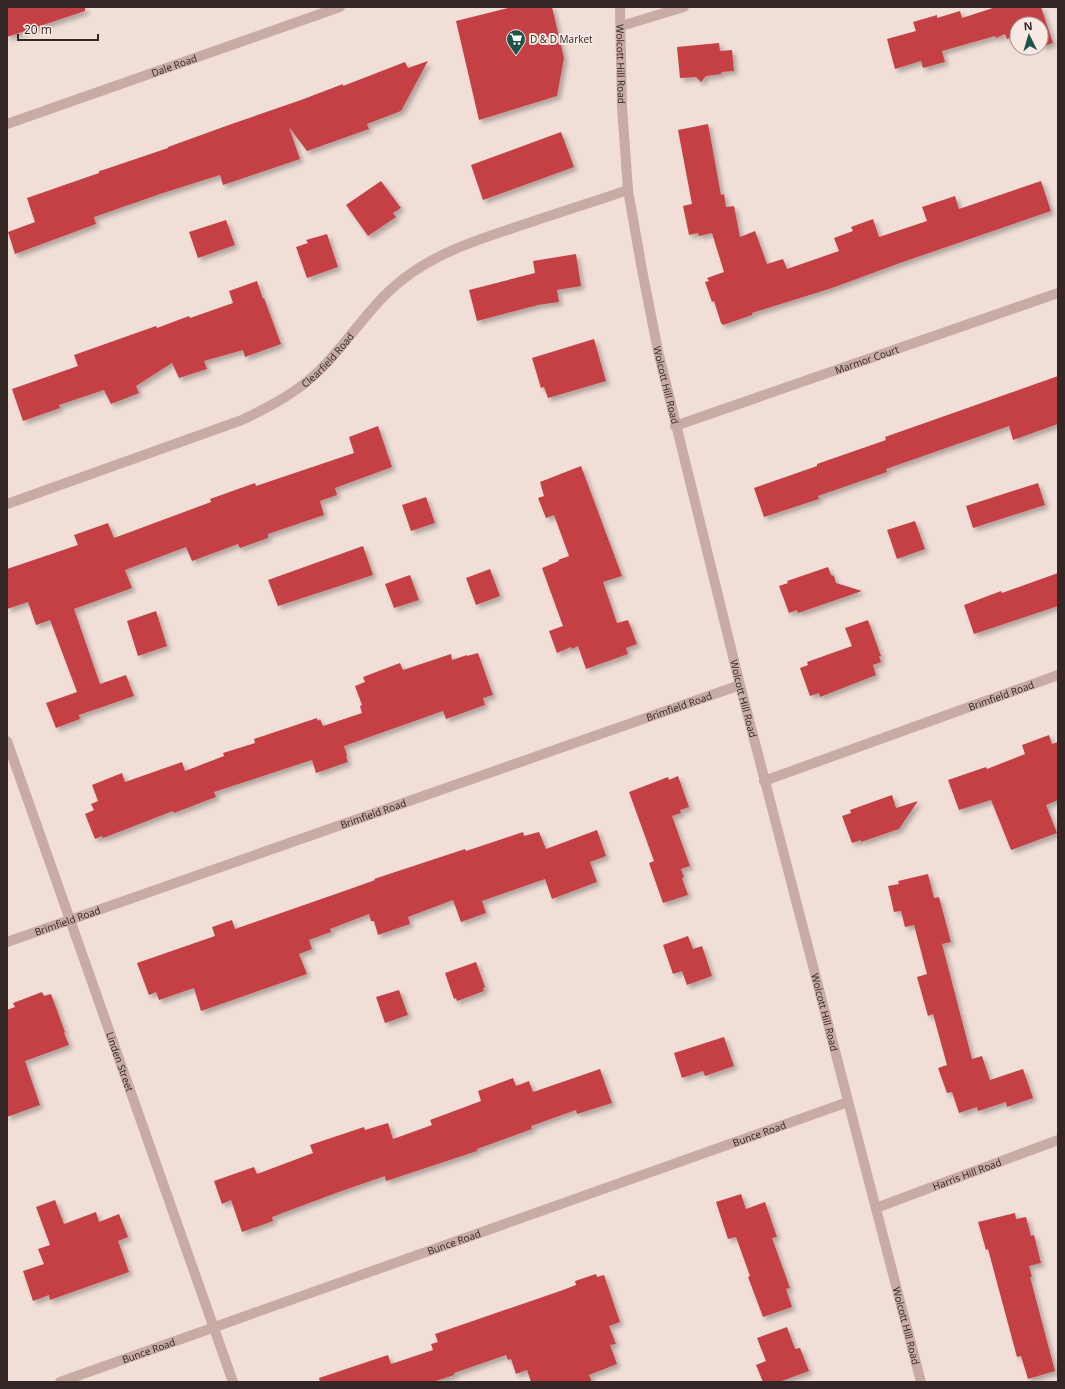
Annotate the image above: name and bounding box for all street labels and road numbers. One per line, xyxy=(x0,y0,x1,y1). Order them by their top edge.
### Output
street label: Wolcott Hill Road xyxy=(613,24,629,104)
street label: Dale Road xyxy=(149,51,199,80)
street label: Clearfield Road xyxy=(298,330,357,391)
street label: Marmor Court xyxy=(833,342,901,377)
street label: Wolcott Hill Road xyxy=(650,345,683,425)
street label: Wolcott Hill Road xyxy=(727,658,760,739)
street label: Brimfield Road xyxy=(966,677,1036,714)
street label: Brimfield Road xyxy=(644,688,714,724)
street label: Brimfield Road xyxy=(338,796,408,832)
street label: Brimfield Road xyxy=(33,903,102,939)
street label: Wolcott Hill Road xyxy=(808,972,842,1053)
street label: Linden Street xyxy=(103,1030,137,1094)
street label: Bunce Road xyxy=(731,1118,788,1149)
street label: Harris Hill Road xyxy=(930,1155,1003,1193)
street label: Bunce Road xyxy=(425,1226,482,1258)
street label: Wolcott Hill Road xyxy=(890,1285,923,1366)
street label: Bunce Road xyxy=(120,1335,177,1366)

